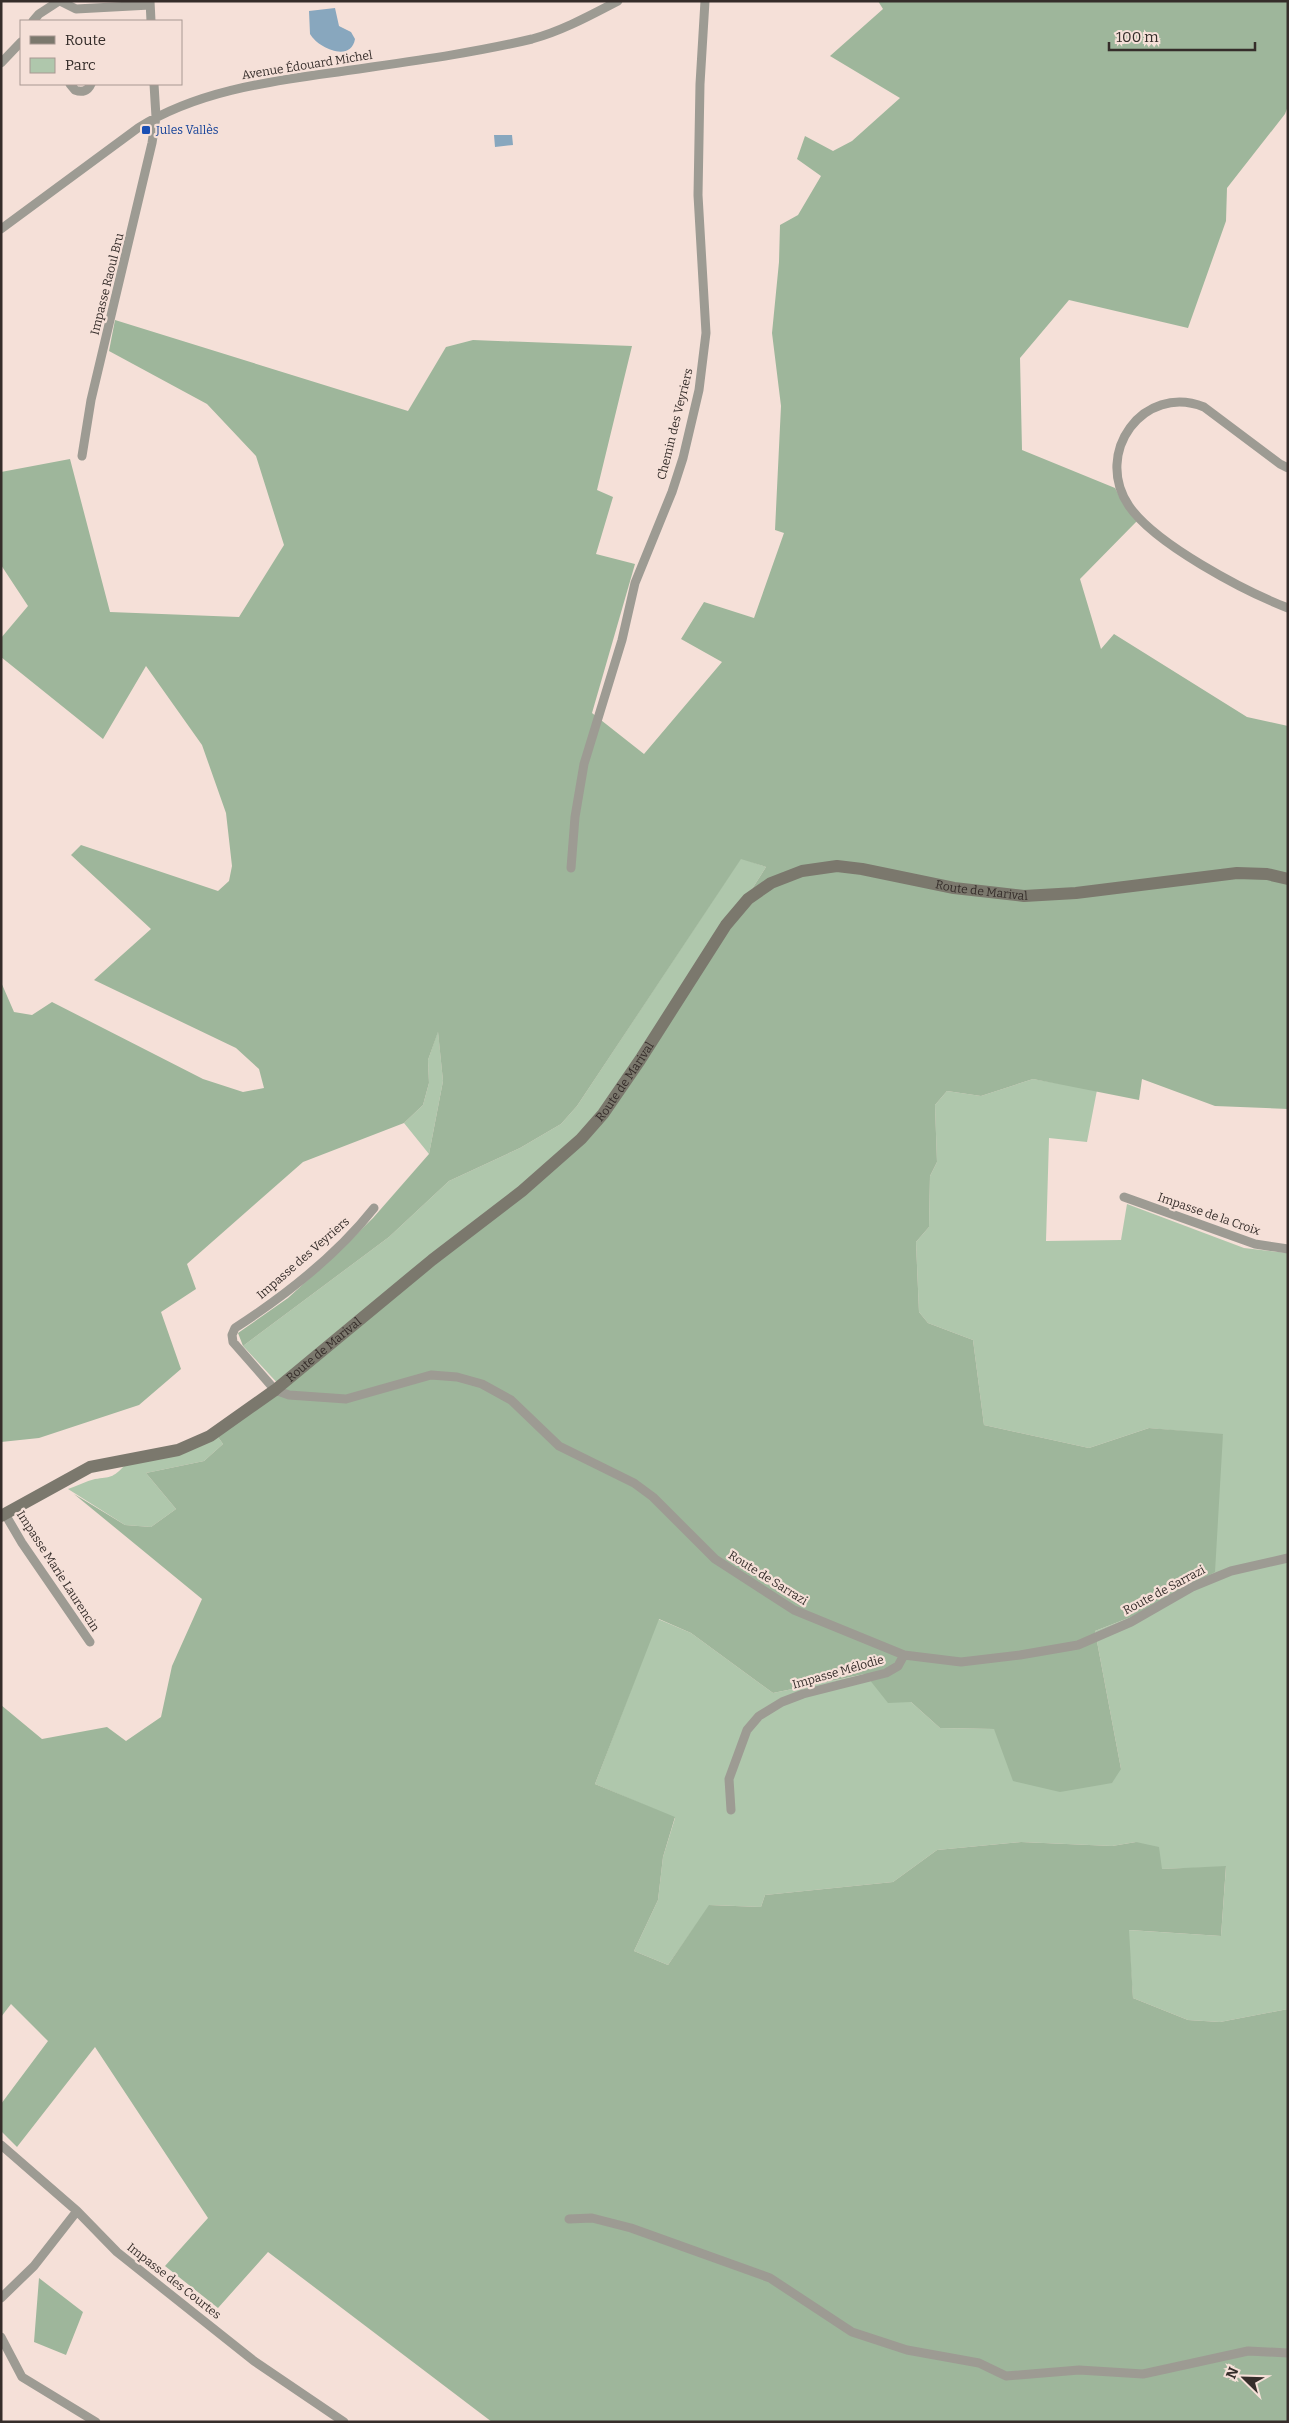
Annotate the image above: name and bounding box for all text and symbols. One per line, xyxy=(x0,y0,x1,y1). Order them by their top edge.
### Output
legend xyxy=(20,20,182,85)
scale bar xyxy=(1109,20,1255,52)
text: 100 m xyxy=(1116,28,1159,46)
text: Route xyxy=(65,31,106,49)
street label: Avenue Édouard Michel xyxy=(241,47,374,82)
text: Parc xyxy=(65,56,96,74)
place label: Jules Vallès xyxy=(155,123,219,137)
marker: Jules Vallès xyxy=(140,124,152,136)
street label: Impasse Raoul Bru xyxy=(88,231,127,336)
street label: Chemin des Veyriers xyxy=(654,367,696,481)
street label: Route de Marival xyxy=(934,877,1029,903)
street label: Route de Marival xyxy=(593,1039,657,1124)
street label: Impasse de la Croix xyxy=(1156,1190,1262,1238)
street label: Impasse des Veyriers xyxy=(254,1214,352,1302)
street label: Route de Marival xyxy=(283,1314,364,1385)
street label: Impasse Marie Laurencin xyxy=(14,1508,103,1634)
street label: Route de Sarrazi xyxy=(726,1548,811,1608)
street label: Route de Sarrazi xyxy=(1121,1562,1208,1617)
street label: Impasse Mélodie xyxy=(791,1652,885,1692)
street label: Impasse des Courtes xyxy=(124,2240,224,2322)
north arrow xyxy=(1219,2353,1269,2403)
text: N xyxy=(1223,2365,1243,2381)

